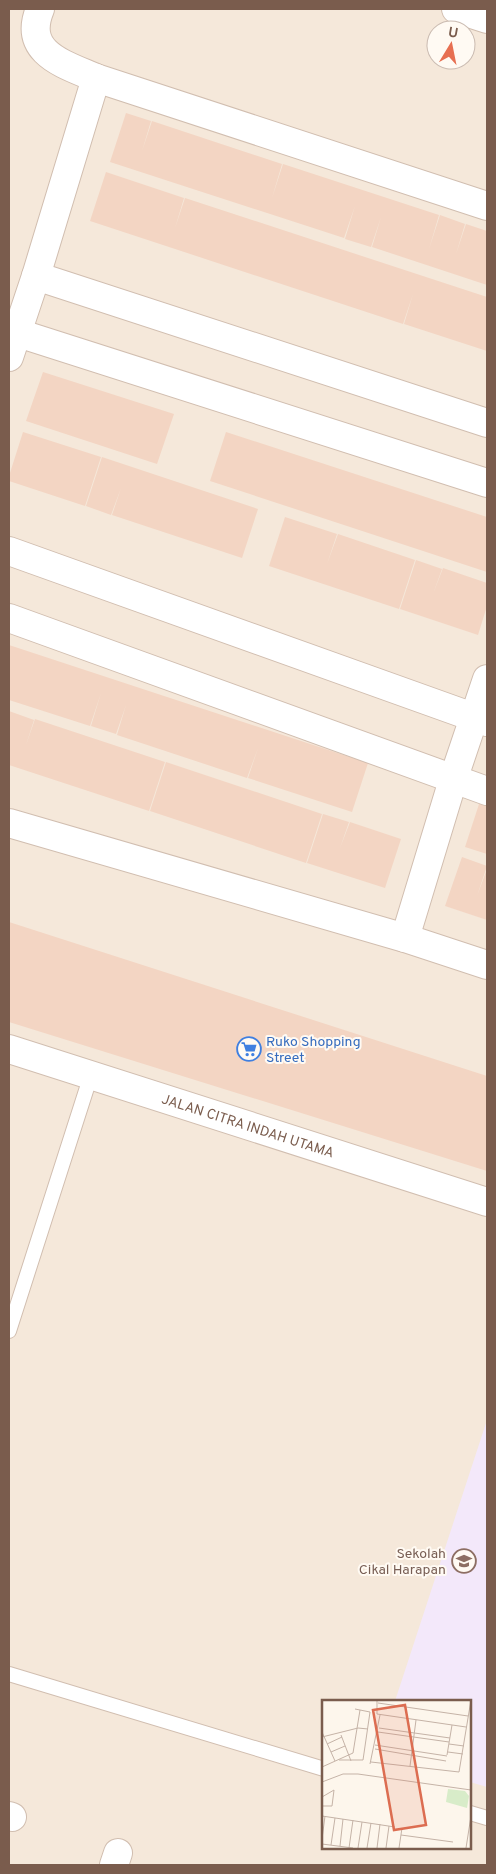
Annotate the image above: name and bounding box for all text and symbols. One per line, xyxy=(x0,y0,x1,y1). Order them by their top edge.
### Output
north arrow xyxy=(426,20,476,70)
text: U xyxy=(447,24,459,43)
place label: Ruko Shopping Street xyxy=(266,1034,361,1067)
supermarket icon: Ruko Shopping Street xyxy=(236,1036,262,1062)
street label: JALAN CITRA INDAH UTAMA xyxy=(159,1091,336,1162)
place label: Sekolah Cikal Harapan xyxy=(359,1546,446,1579)
school or university icon: Sekolah Cikal Harapan xyxy=(451,1548,477,1574)
inset map xyxy=(322,1700,471,1849)

